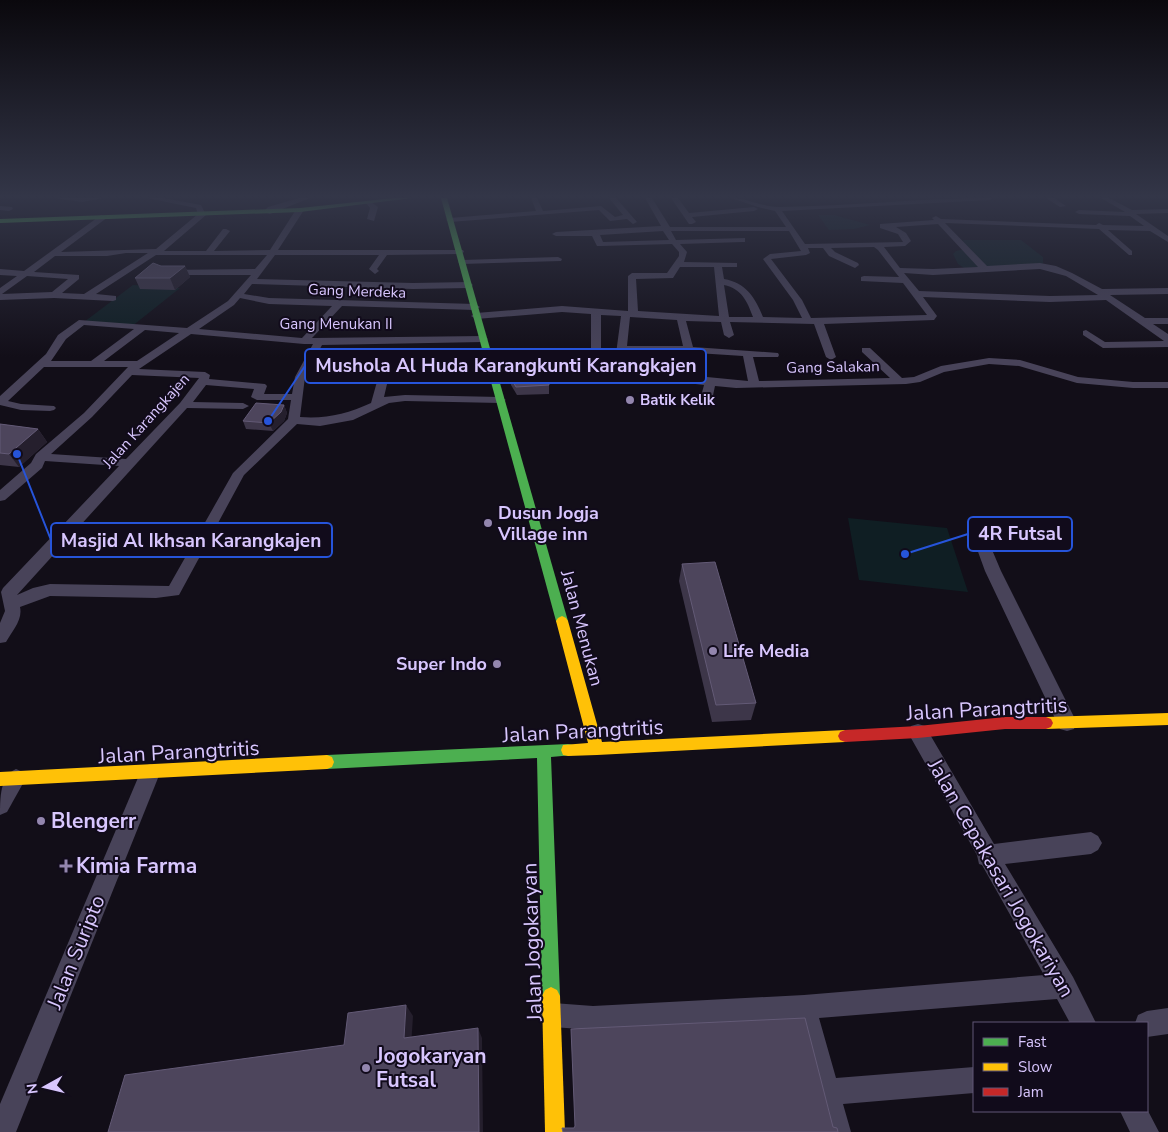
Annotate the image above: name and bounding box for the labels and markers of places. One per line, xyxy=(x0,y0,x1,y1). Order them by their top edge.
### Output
callout: Mushola Al Huda Karangkunti Karangkajen xyxy=(305,349,706,383)
place label: Batik Kelik xyxy=(640,390,716,410)
marker: Batik Kelik xyxy=(624,394,636,406)
place label: Dusun Jogja Village inn xyxy=(497,501,599,546)
marker: Dusun Jogja Village inn xyxy=(482,517,494,529)
callout: 4R Futsal xyxy=(968,517,1072,551)
callout: Masjid Al Ikhsan Karangkajen xyxy=(51,523,332,557)
place label: Life Media xyxy=(723,639,809,663)
marker: Life Media xyxy=(707,645,719,657)
place label: Super Indo xyxy=(396,652,487,676)
marker: Super Indo xyxy=(491,658,503,670)
place label: Blengerr xyxy=(51,807,137,835)
marker: Blengerr xyxy=(35,815,47,827)
place label: Kimia Farma xyxy=(76,852,197,880)
marker: Kimia Farma xyxy=(60,860,72,872)
place label: Jogokaryan Futsal xyxy=(375,1042,486,1094)
marker: Jogokaryan Futsal xyxy=(360,1062,372,1074)

